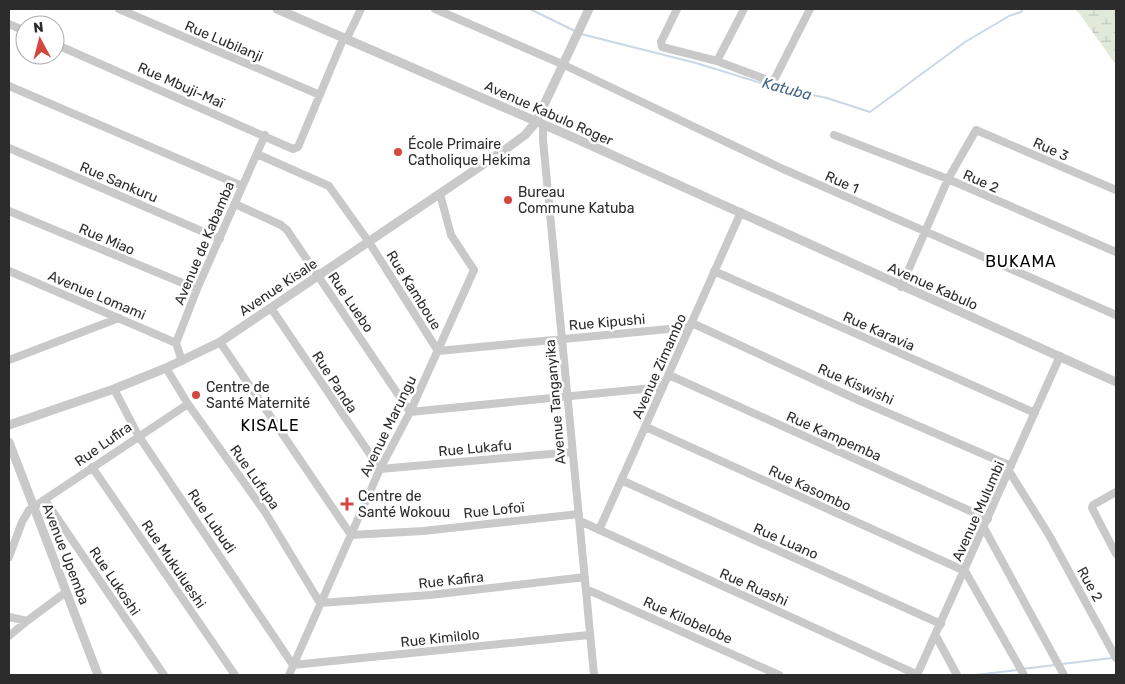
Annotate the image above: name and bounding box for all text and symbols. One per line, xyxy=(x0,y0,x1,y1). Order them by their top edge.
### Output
north arrow xyxy=(15,15,65,65)
street label: Rue Lubilanji xyxy=(182,17,265,66)
text: N xyxy=(32,19,45,37)
street label: Rue Mbuji-Maï xyxy=(135,59,227,112)
water label: Katuba xyxy=(760,74,814,104)
street label: Avenue Kabulo Roger xyxy=(482,77,616,150)
street label: Rue 3 xyxy=(1030,134,1071,165)
place label: École Primaire Catholique Hekima xyxy=(408,135,530,169)
marker: École Primaire Catholique Hekima xyxy=(392,146,404,158)
street label: Rue Sankuru xyxy=(77,158,160,207)
street label: Rue 2 xyxy=(960,166,1001,197)
street label: Rue 1 xyxy=(822,168,861,197)
street label: Avenue de Kabamba xyxy=(171,179,238,308)
place label: Bureau Commune Katuba xyxy=(518,184,634,217)
marker: Bureau Commune Katuba xyxy=(502,194,514,206)
street label: Rue Miao xyxy=(76,220,137,259)
street label: Rue Kamboue xyxy=(383,248,445,333)
district label: BUKAMA xyxy=(985,252,1057,271)
street label: Avenue Kisale xyxy=(236,255,321,320)
street label: Avenue Kabulo xyxy=(885,259,980,314)
street label: Avenue Lomami xyxy=(46,267,148,324)
street label: Rue Luebo xyxy=(324,269,377,336)
street label: Rue Karavia xyxy=(840,308,917,355)
street label: Rue Kipushi xyxy=(568,311,646,334)
street label: Avenue Zimambo xyxy=(629,311,690,421)
street label: Avenue Tanganyika xyxy=(542,339,569,465)
street label: Rue Panda xyxy=(308,348,361,416)
street label: Rue Kiswishi xyxy=(815,360,896,409)
street label: Avenue Marungu xyxy=(357,373,420,480)
place label: Centre de Santé Maternité xyxy=(206,379,310,412)
marker: Centre de Santé Maternité xyxy=(190,389,202,401)
street label: Rue Kampemba xyxy=(784,408,884,465)
district label: KISALE xyxy=(240,416,300,435)
street label: Rue Lufira xyxy=(72,419,135,470)
street label: Rue Lukafu xyxy=(438,437,512,460)
street label: Rue Lufupa xyxy=(226,442,283,513)
street label: Avenue Mulumbi xyxy=(949,458,1008,564)
street label: Rue Kasombo xyxy=(766,462,854,515)
street label: Rue Lubudi xyxy=(184,486,239,556)
place label: Centre de Santé Wokouu xyxy=(358,488,450,521)
marker: Centre de Santé Wokouu xyxy=(340,497,354,511)
street label: Rue Lofoï xyxy=(463,499,526,522)
street label: Avenue Upemba xyxy=(38,501,93,607)
street label: Rue Mukulueshi xyxy=(138,517,209,612)
street label: Rue Luano xyxy=(751,520,821,563)
street label: Rue Lukoshi xyxy=(85,544,144,619)
street label: Rue 2 xyxy=(1073,564,1106,605)
street label: Rue Ruashi xyxy=(717,565,791,610)
street label: Rue Kafira xyxy=(418,569,484,592)
street label: Rue Kilobelobe xyxy=(641,593,735,648)
street label: Rue Kimilolo xyxy=(400,626,480,651)

